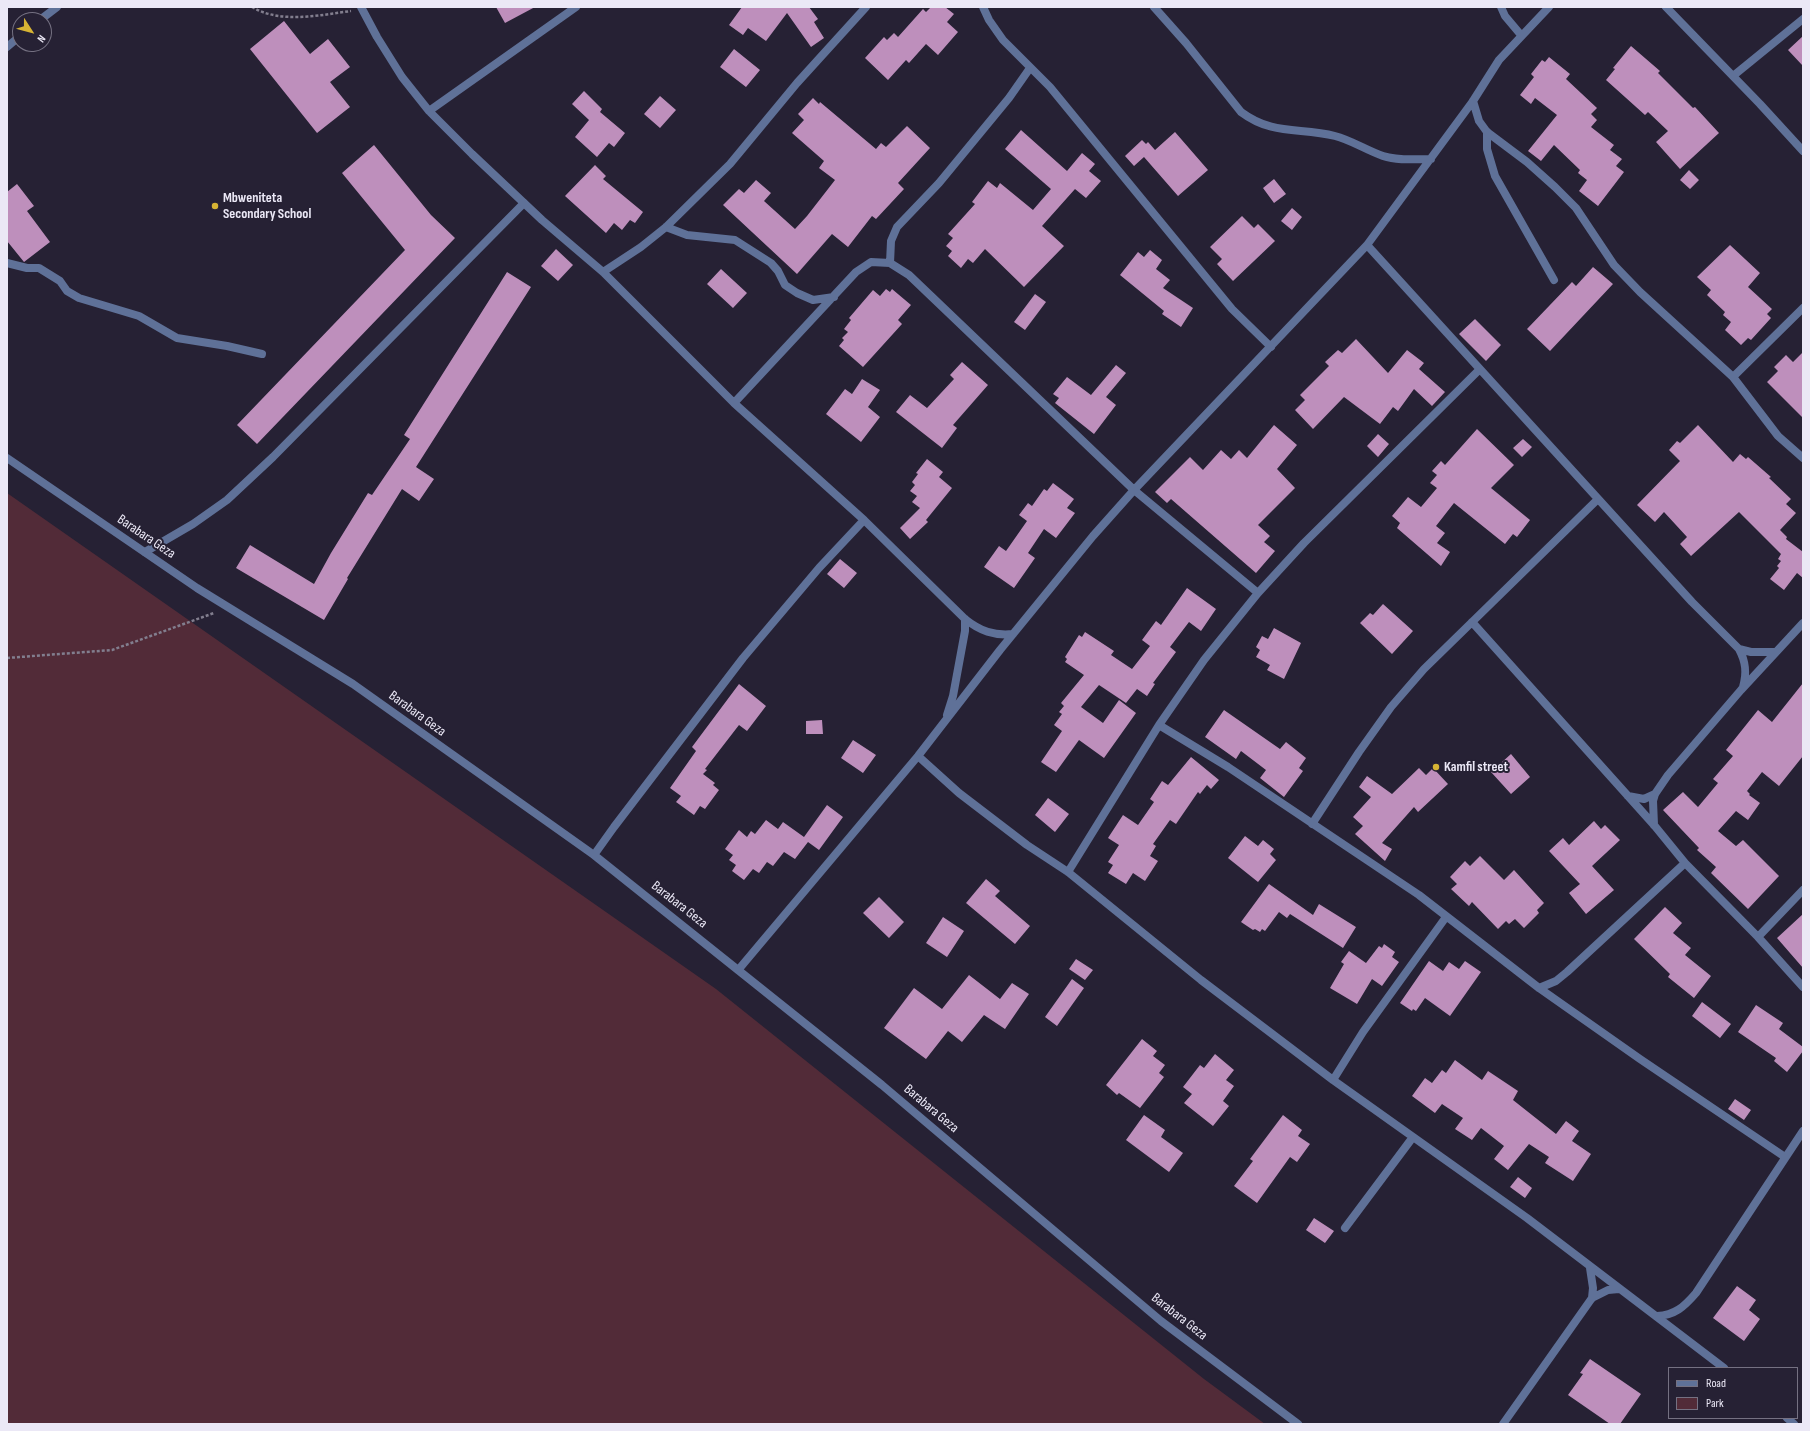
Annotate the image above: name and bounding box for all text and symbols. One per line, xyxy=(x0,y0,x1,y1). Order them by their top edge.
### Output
north arrow xyxy=(12,12,52,52)
text: N xyxy=(34,33,48,45)
place label: Mbweniteta Secondary School xyxy=(223,190,311,222)
marker: Mbweniteta Secondary School xyxy=(210,201,220,211)
street label: Barabara Geza xyxy=(114,511,178,563)
street label: Barabara Geza xyxy=(385,688,449,740)
place label: Kamfil street xyxy=(1444,759,1508,775)
marker: Kamfil street xyxy=(1431,762,1441,772)
street label: Barabara Geza xyxy=(648,878,710,932)
street label: Barabara Geza xyxy=(900,1081,962,1137)
street label: Barabara Geza xyxy=(1148,1290,1210,1344)
legend xyxy=(1668,1367,1798,1419)
text: Road xyxy=(1706,1376,1726,1391)
text: Park xyxy=(1706,1396,1724,1411)

